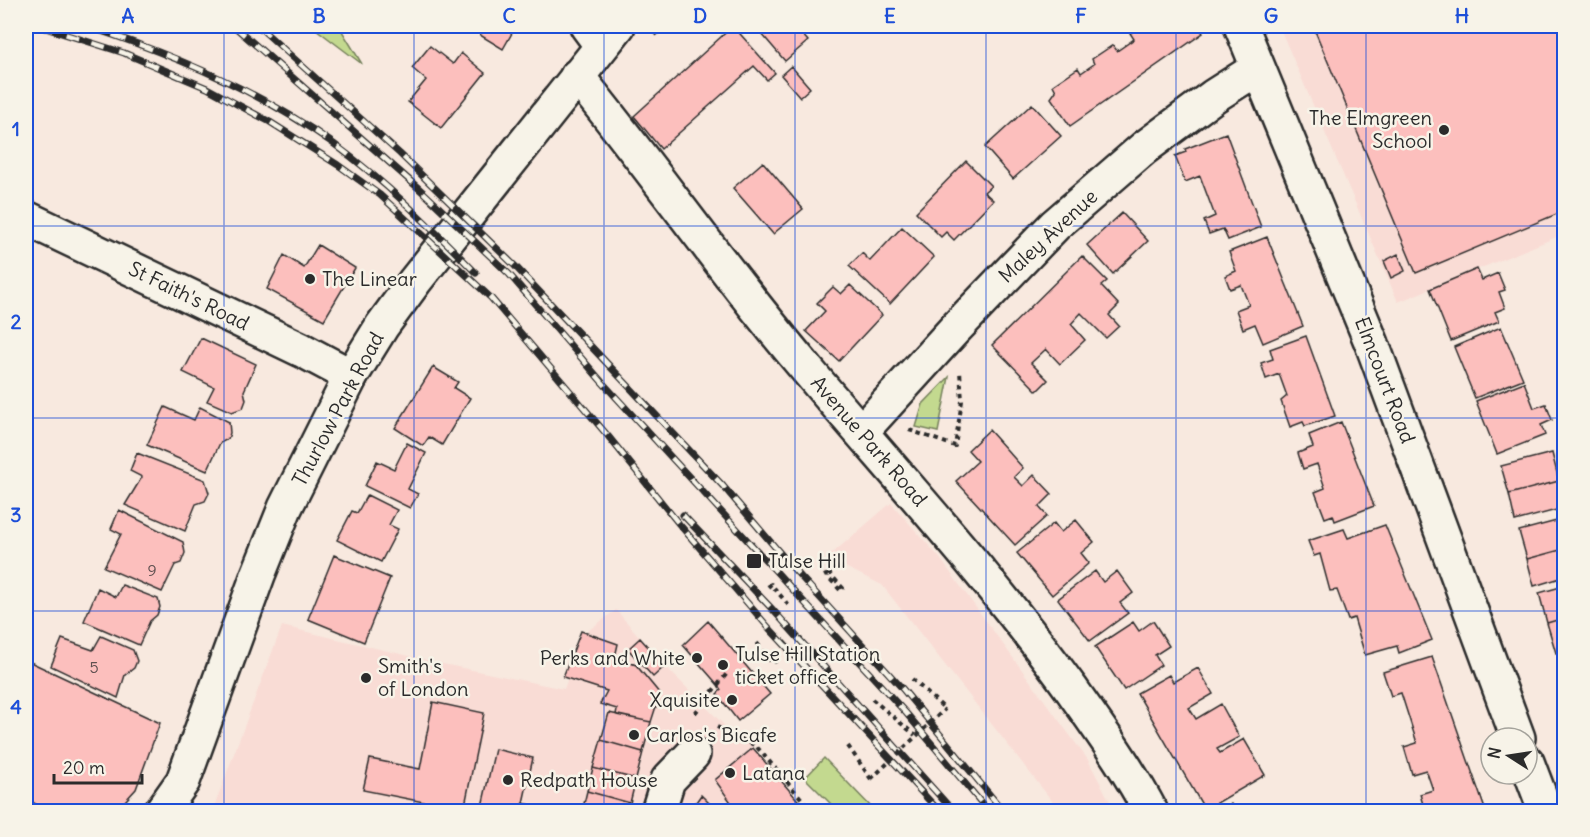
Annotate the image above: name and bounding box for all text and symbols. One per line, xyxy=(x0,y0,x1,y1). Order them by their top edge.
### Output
text: A xyxy=(122,3,135,28)
text: B xyxy=(312,3,326,28)
text: C xyxy=(502,3,516,28)
text: D xyxy=(693,3,707,28)
text: E xyxy=(884,3,896,28)
text: F xyxy=(1075,3,1087,28)
text: G xyxy=(1264,3,1278,28)
text: H xyxy=(1455,3,1469,28)
place label: The Elmgreen School xyxy=(1309,105,1432,153)
text: 1 xyxy=(12,116,20,141)
marker: The Elmgreen School xyxy=(1437,123,1451,137)
street label: Maley Avenue xyxy=(993,184,1102,288)
street label: St Faith's Road xyxy=(125,256,254,336)
place label: The Linear xyxy=(322,266,417,291)
marker: The Linear xyxy=(303,272,317,286)
text: 2 xyxy=(11,309,22,334)
street label: Elmcourt Road xyxy=(1350,313,1421,447)
street label: Thurlow Park Road xyxy=(286,327,389,490)
street label: Avenue Park Road xyxy=(806,370,933,511)
text: 3 xyxy=(10,502,22,527)
place label: Tulse Hill xyxy=(768,548,846,573)
marker: Tulse Hill xyxy=(745,552,763,570)
house number: 9 xyxy=(147,560,157,580)
place label: Tulse Hill Station ticket office xyxy=(735,641,880,689)
place label: Perks and White xyxy=(540,645,685,670)
marker: Perks and White xyxy=(690,651,704,665)
place label: Smith's of London xyxy=(378,653,468,701)
house number: 5 xyxy=(89,657,99,677)
marker: Tulse Hill Station ticket office xyxy=(716,658,730,672)
marker: Smith's of London xyxy=(359,671,373,685)
place label: Xquisite xyxy=(650,687,720,712)
marker: Xquisite xyxy=(725,693,739,707)
text: 4 xyxy=(10,694,22,719)
place label: Carlos's Bicafe xyxy=(646,722,777,747)
north arrow xyxy=(1479,726,1539,786)
marker: Carlos's Bicafe xyxy=(627,728,641,742)
text: N xyxy=(1483,745,1505,760)
scale bar xyxy=(54,747,142,785)
text: 20 m xyxy=(63,756,105,779)
place label: Latana xyxy=(742,760,805,785)
marker: Latana xyxy=(723,766,737,780)
place label: Redpath House xyxy=(520,767,658,792)
marker: Redpath House xyxy=(501,773,515,787)

